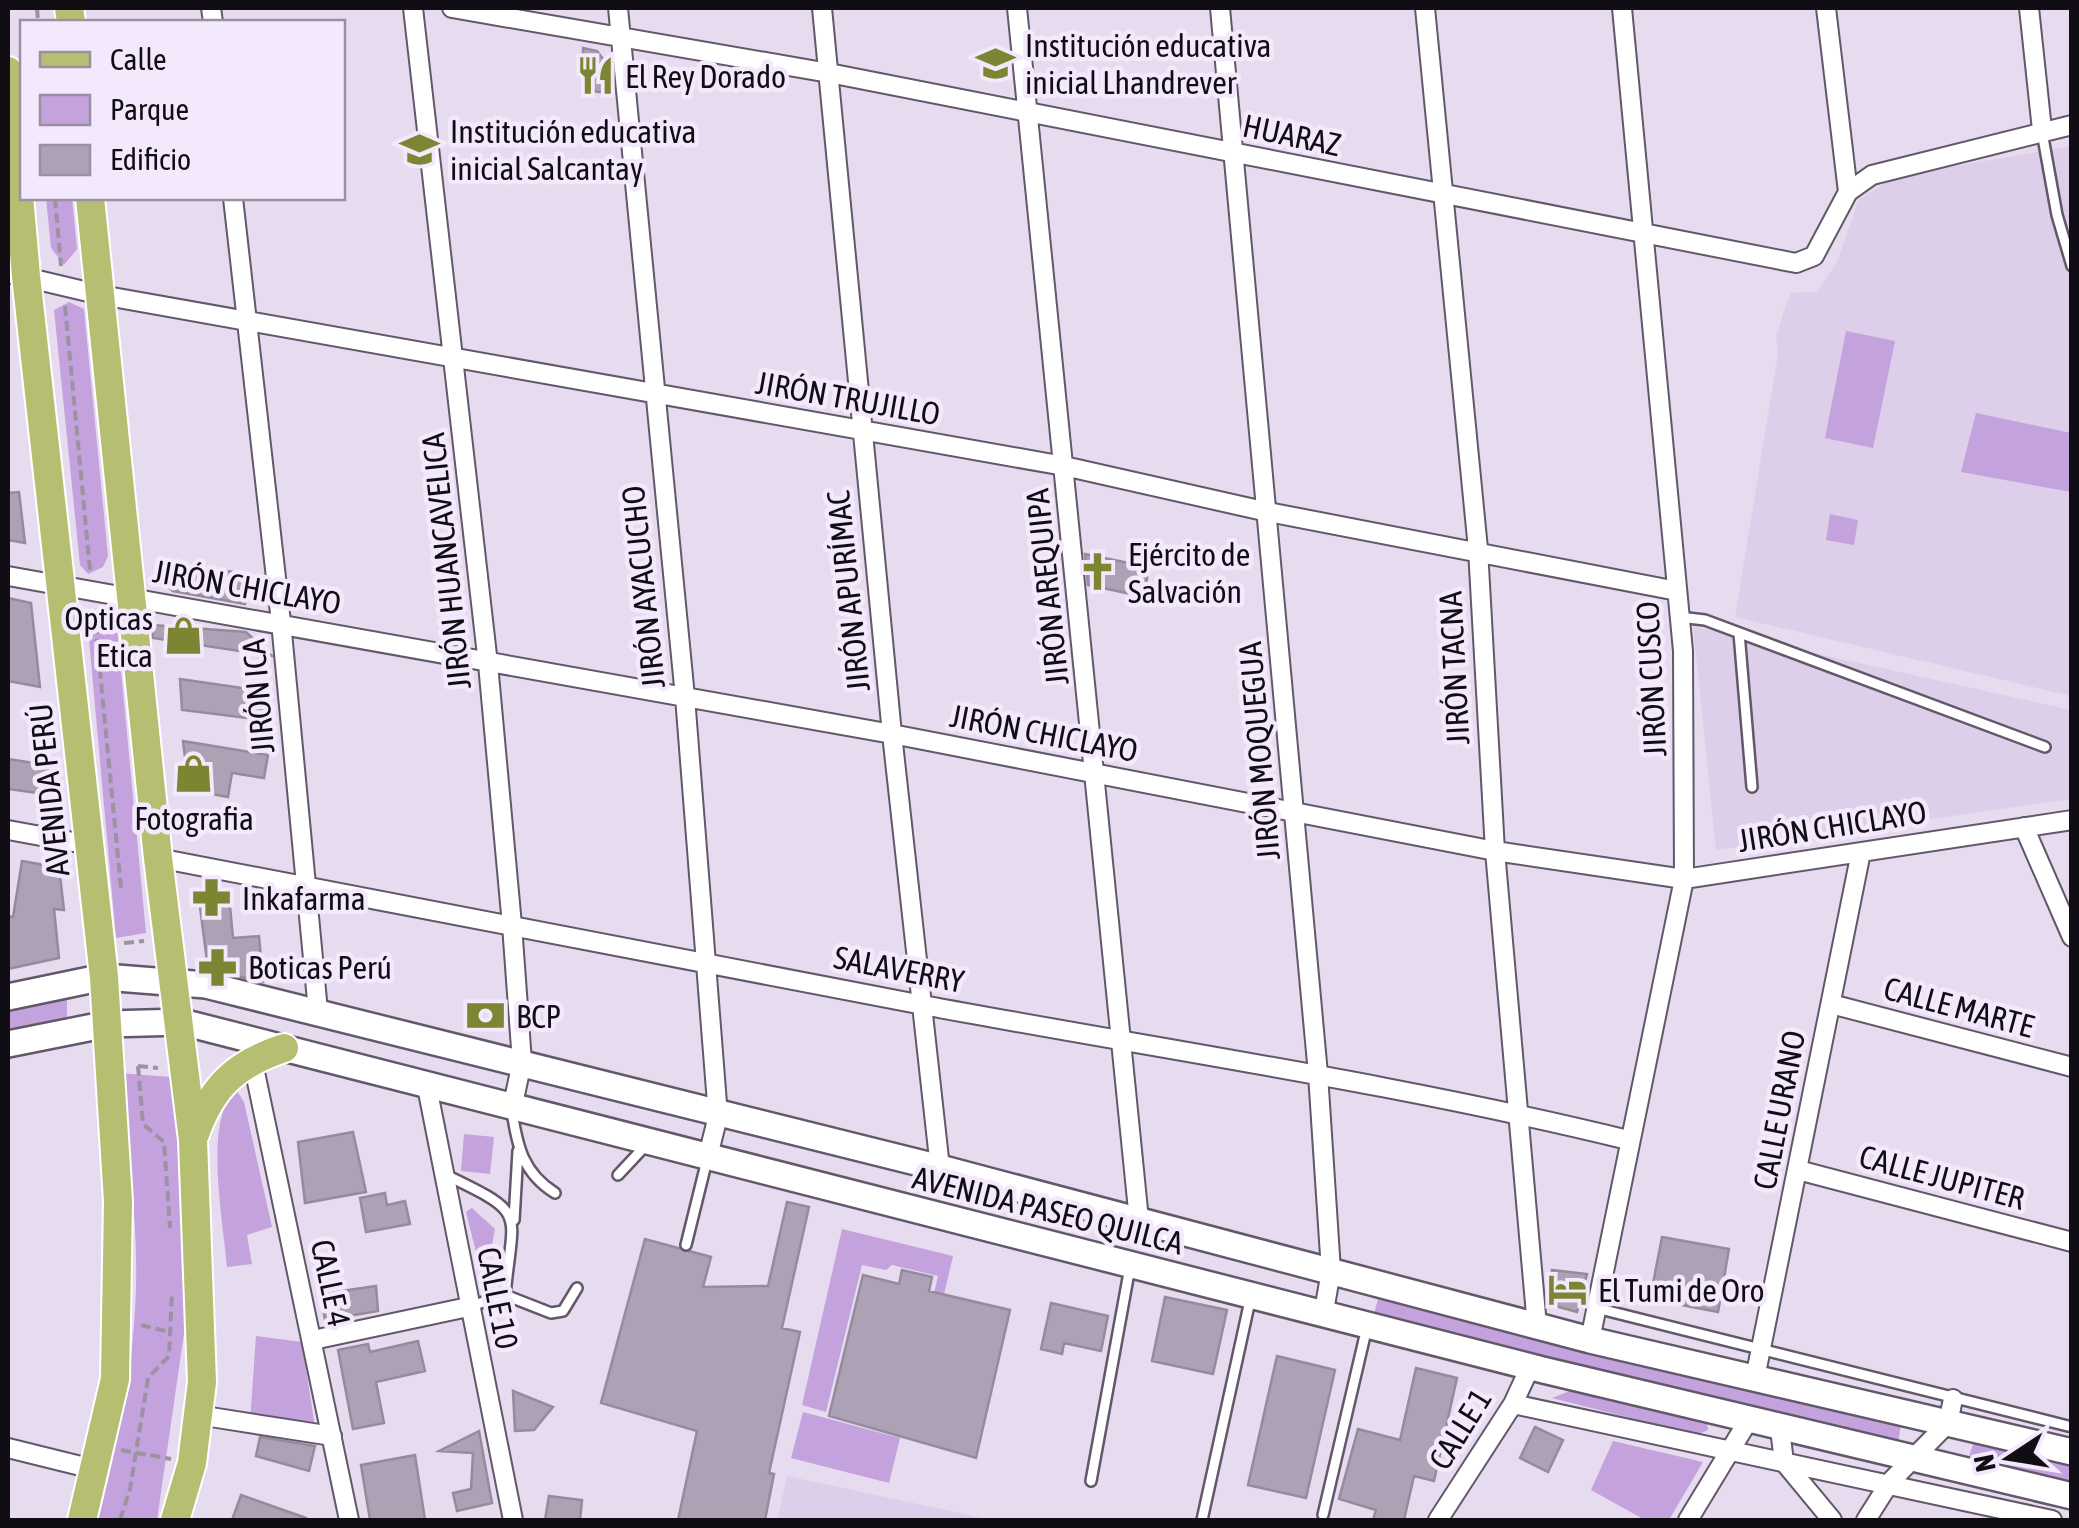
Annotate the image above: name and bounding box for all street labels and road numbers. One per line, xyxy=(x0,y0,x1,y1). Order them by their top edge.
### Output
street label: HUARAZ xyxy=(1240,107,1344,163)
street label: JIRÓN TRUJILLO xyxy=(753,364,943,432)
street label: JIRÓN HUANCAVELICA xyxy=(414,431,478,691)
street label: JIRÓN AYACUCHO xyxy=(614,484,672,690)
street label: JIRÓN AREQUIPA xyxy=(1018,487,1076,687)
street label: JIRÓN APURÍMAC xyxy=(819,489,877,693)
street label: JIRÓN CHICLAYO xyxy=(150,552,344,622)
street label: JIRÓN TACNA xyxy=(1431,590,1476,746)
street label: JIRÓN CUSCO xyxy=(1628,601,1674,757)
street label: JIRÓN ICA xyxy=(235,637,281,755)
street label: JIRÓN MOQUEGUA xyxy=(1231,640,1287,862)
street label: JIRÓN CHICLAYO xyxy=(947,697,1141,769)
street label: AVENIDA PERÚ xyxy=(22,702,76,878)
street label: JIRÓN CHICLAYO xyxy=(1735,793,1929,859)
street label: SALAVERRY xyxy=(831,938,968,1000)
street label: CALLE MARTE xyxy=(1880,969,2038,1045)
street label: CALLE URANO xyxy=(1745,1027,1813,1193)
street label: CALLE JUPITER xyxy=(1855,1137,2029,1217)
street label: AVENIDA PASEO QUILCA xyxy=(909,1159,1187,1262)
street label: CALLE 4 xyxy=(304,1236,358,1330)
street label: CALLE 10 xyxy=(470,1244,526,1352)
street label: CALLE 1 xyxy=(1421,1382,1499,1476)

